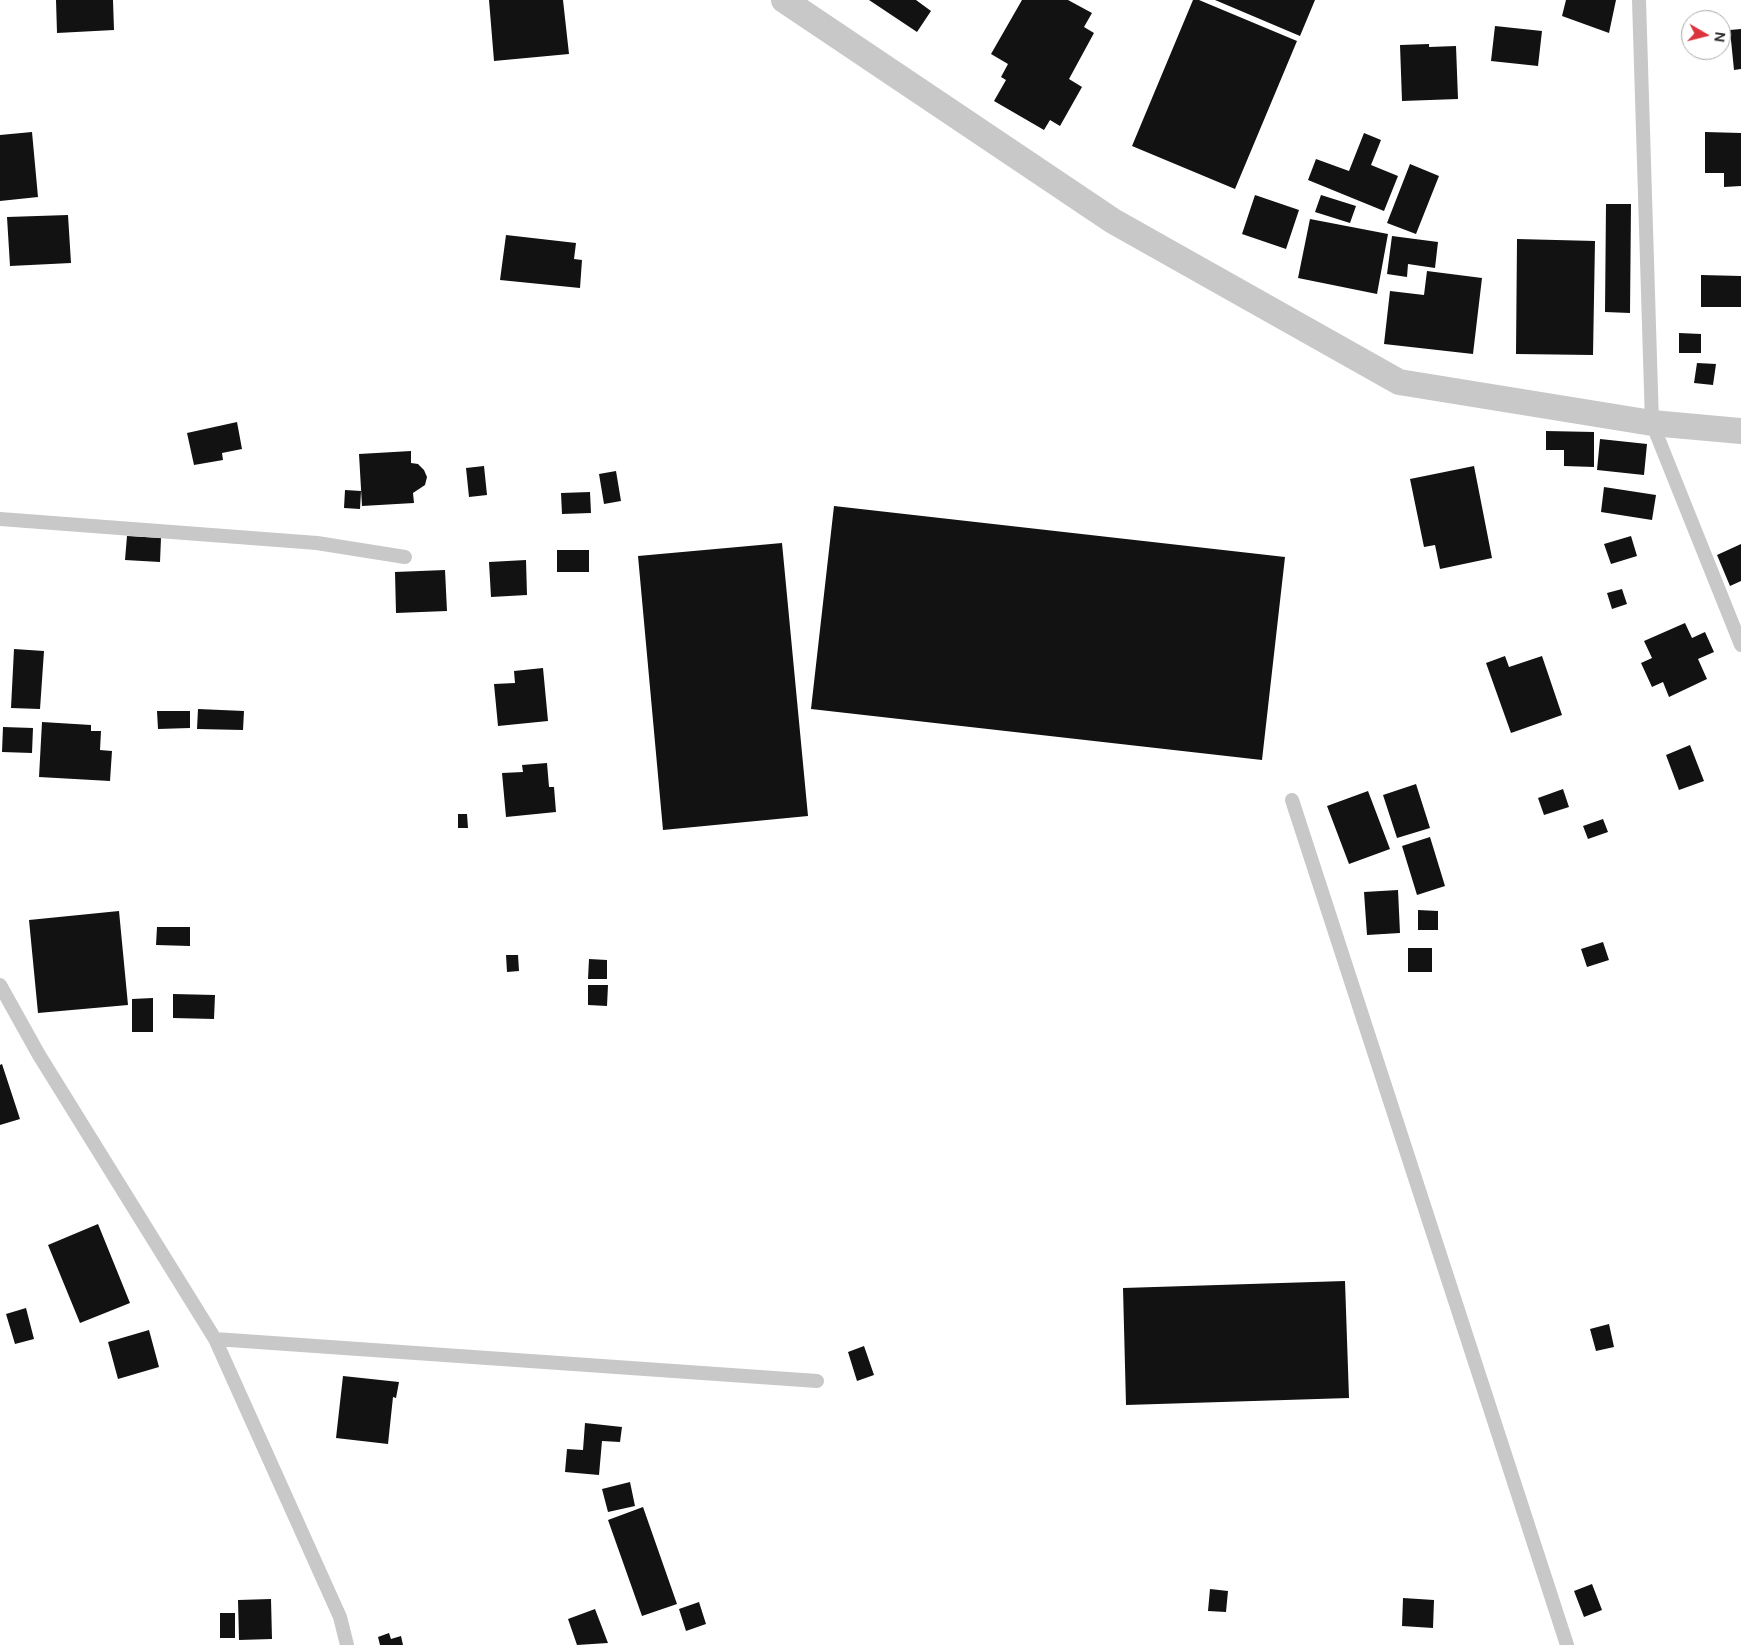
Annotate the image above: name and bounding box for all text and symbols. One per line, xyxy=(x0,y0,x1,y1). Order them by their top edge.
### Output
north arrow xyxy=(1681,10,1731,60)
text: N xyxy=(1710,31,1729,43)

